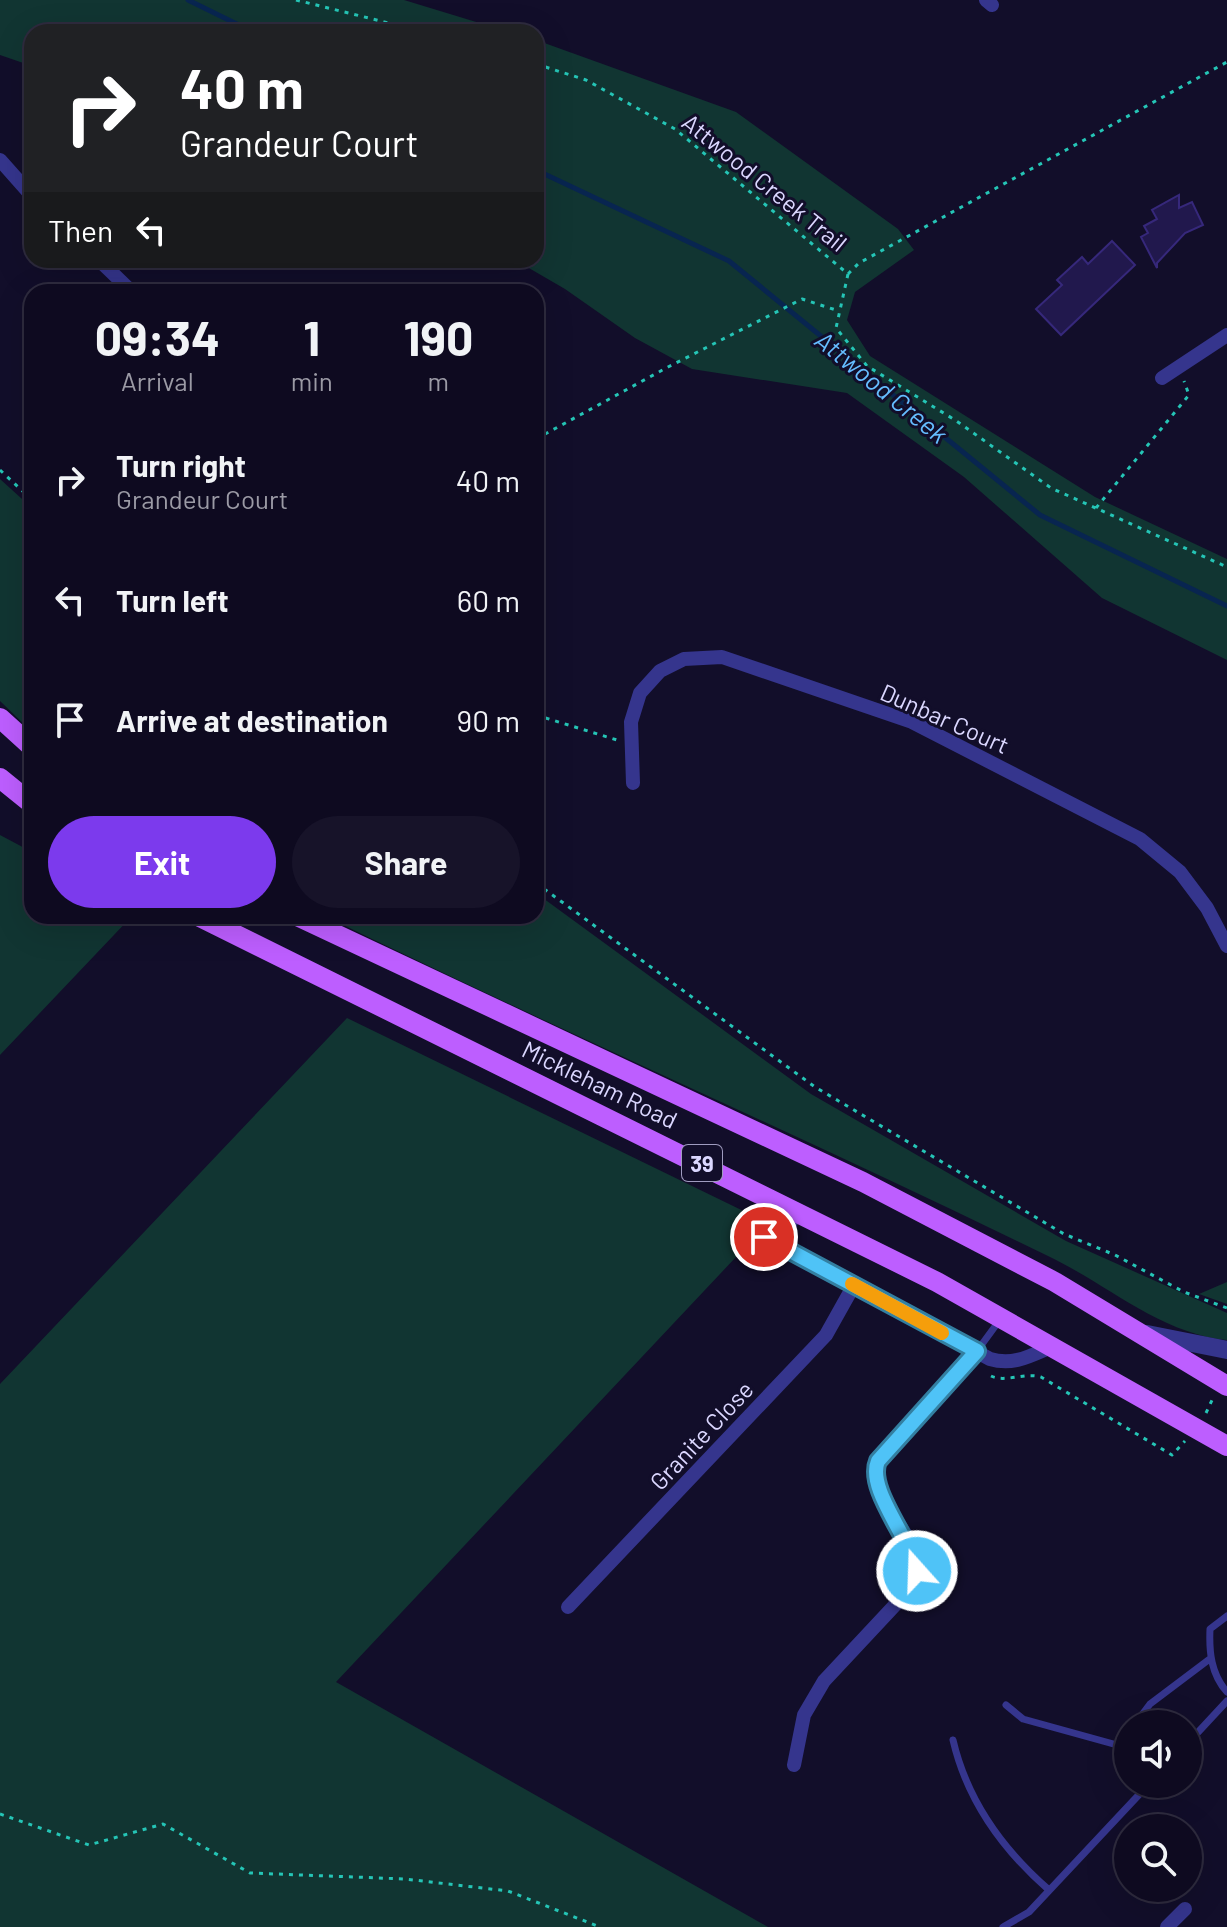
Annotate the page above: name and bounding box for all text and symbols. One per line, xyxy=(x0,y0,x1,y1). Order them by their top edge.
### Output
text: 40 m xyxy=(180,53,304,120)
icon: right xyxy=(48,56,152,160)
street label: Attwood Creek Trail xyxy=(677,107,853,257)
text: Grandeur Court xyxy=(180,121,419,164)
icon: left xyxy=(129,208,173,252)
text: Then xyxy=(48,212,113,248)
text: 09:34 xyxy=(95,308,220,366)
text: 1 xyxy=(303,308,320,366)
text: 190 xyxy=(403,308,473,366)
water label: Attwood Creek xyxy=(810,323,955,449)
text: Arrival xyxy=(121,365,194,396)
text: min xyxy=(291,365,333,396)
text: m xyxy=(428,365,449,396)
text: Turn right xyxy=(116,447,246,483)
icon: right xyxy=(48,458,92,502)
text: 40 m xyxy=(456,462,520,498)
text: Grandeur Court xyxy=(116,483,288,514)
icon: left xyxy=(48,578,92,622)
text: Turn left xyxy=(116,582,229,618)
text: 60 m xyxy=(457,582,520,618)
street label: Dunbar Court xyxy=(876,677,1014,759)
icon: arrive xyxy=(48,698,92,742)
text: Arrive at destination xyxy=(116,702,388,738)
text: 90 m xyxy=(457,702,520,738)
button: Exit xyxy=(48,816,276,908)
button: Share xyxy=(292,816,520,908)
street label: Mickleham Road xyxy=(518,1034,682,1134)
road number: 39 xyxy=(682,1145,722,1181)
pin xyxy=(730,1203,798,1271)
icon: arrive xyxy=(742,1215,786,1259)
street label: Granite Close xyxy=(643,1375,759,1495)
position arrow xyxy=(875,1529,959,1613)
map controls xyxy=(1114,1710,1202,1902)
button: sound xyxy=(1114,1710,1202,1798)
button: search xyxy=(1114,1814,1202,1902)

